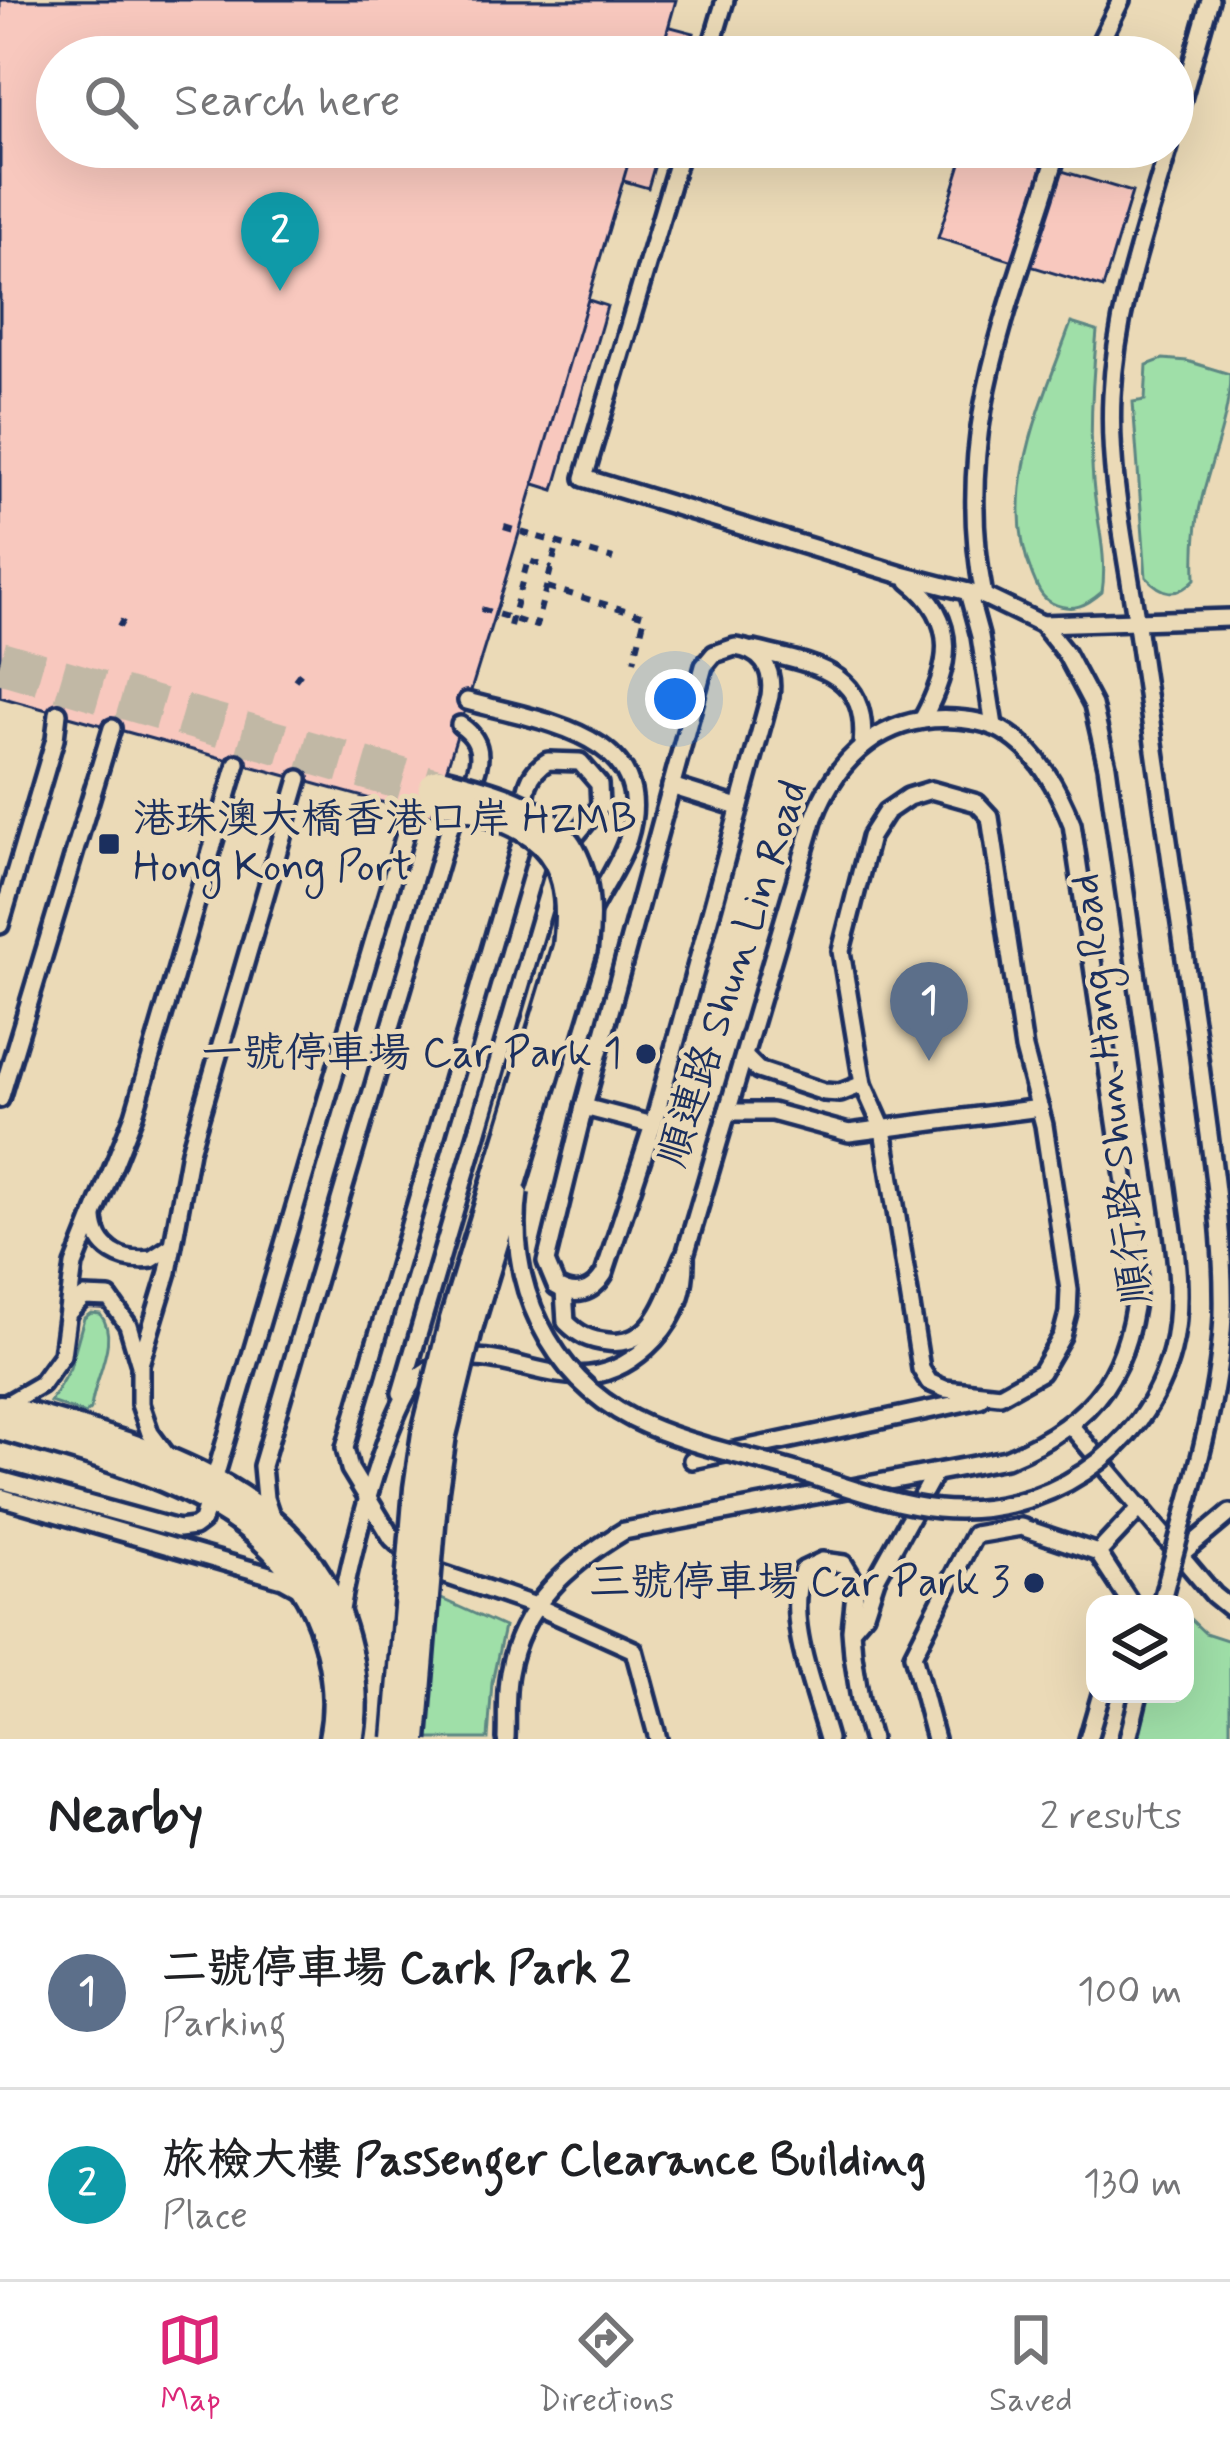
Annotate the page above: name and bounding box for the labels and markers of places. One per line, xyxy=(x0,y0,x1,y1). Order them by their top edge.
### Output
pin: 2 xyxy=(241,192,319,291)
place label: 港珠澳大橋香港口岸 HZMB Hong Kong Port xyxy=(133,793,637,899)
marker: 港珠澳大橋香港口岸 HZMB Hong Kong Port xyxy=(96,831,122,857)
pin: 1 xyxy=(890,962,968,1061)
place label: 一號停車場 Car Park 1 xyxy=(201,1027,622,1082)
marker: 一號停車場 Car Park 1 xyxy=(633,1041,659,1067)
place label: 三號停車場 Car Park 3 xyxy=(589,1556,1010,1611)
marker: 三號停車場 Car Park 3 xyxy=(1021,1570,1047,1596)

